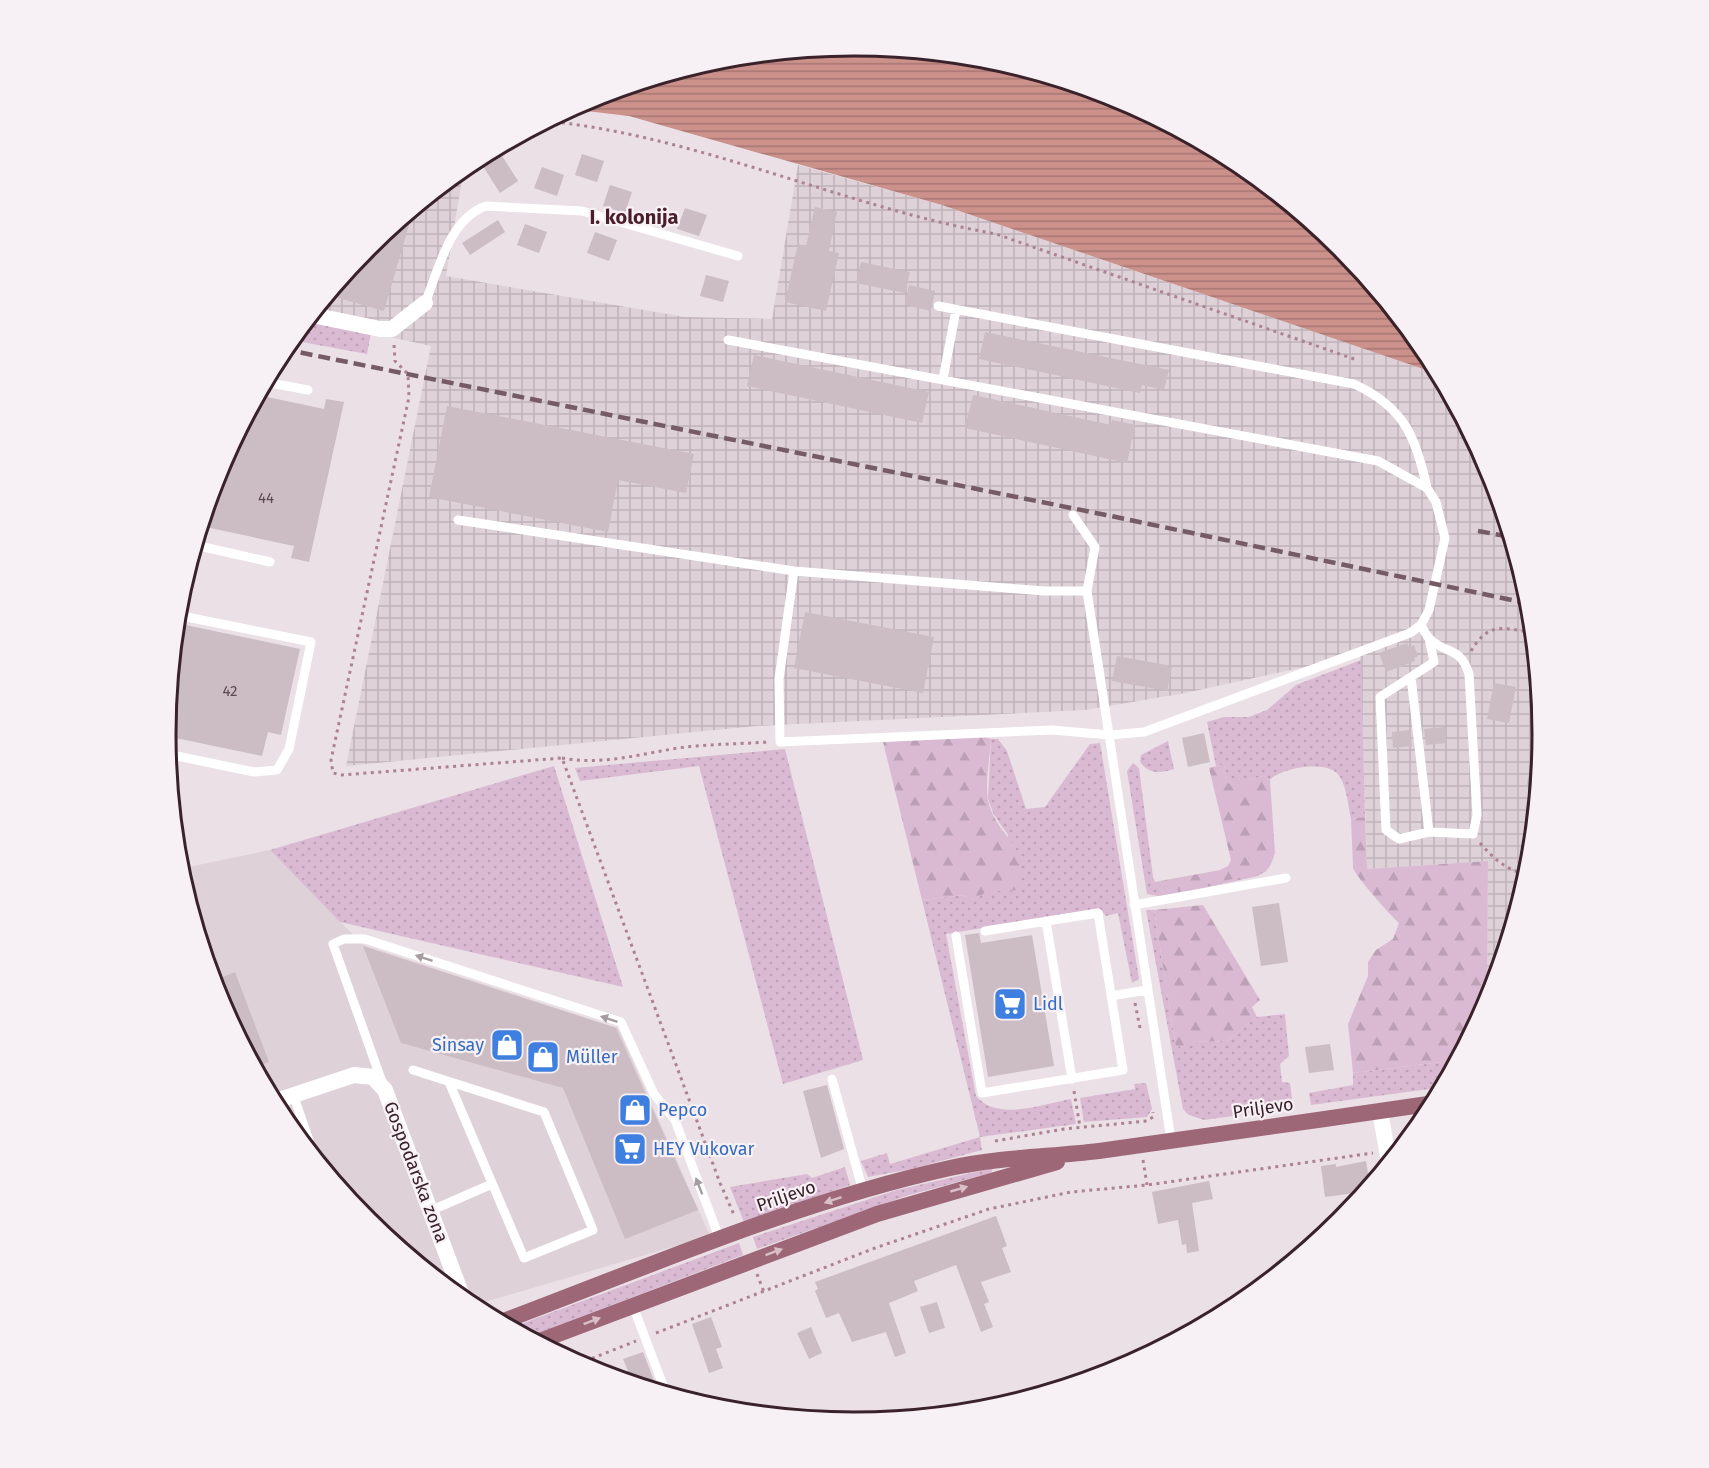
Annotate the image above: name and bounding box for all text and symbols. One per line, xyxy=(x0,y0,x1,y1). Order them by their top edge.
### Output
district label: I. kolonija xyxy=(589,205,679,229)
house number: 44 xyxy=(258,489,274,507)
house number: 42 xyxy=(222,682,238,700)
one-way arrow xyxy=(415,953,433,962)
supermarket icon: Lidl xyxy=(992,986,1028,1022)
place label: Lidl xyxy=(1033,993,1063,1015)
one-way arrow xyxy=(600,1013,618,1023)
shop icon: Sinsay xyxy=(489,1027,525,1063)
place label: Sinsay xyxy=(432,1034,484,1056)
shop icon: Müller xyxy=(525,1039,561,1075)
place label: Müller xyxy=(566,1046,618,1068)
shop icon: Pepco xyxy=(617,1092,653,1128)
street label: Priljevo xyxy=(1231,1093,1295,1123)
street label: Gospodarska zona xyxy=(379,1098,453,1246)
place label: Pepco xyxy=(658,1099,707,1121)
supermarket icon: HEY Vukovar xyxy=(612,1131,648,1167)
place label: HEY Vukovar xyxy=(653,1138,754,1160)
one-way arrow xyxy=(694,1176,704,1194)
street label: Priljevo xyxy=(753,1176,819,1216)
one-way arrow xyxy=(950,1184,968,1193)
one-way arrow xyxy=(824,1196,842,1206)
one-way arrow xyxy=(766,1247,784,1257)
one-way arrow xyxy=(583,1316,601,1325)

